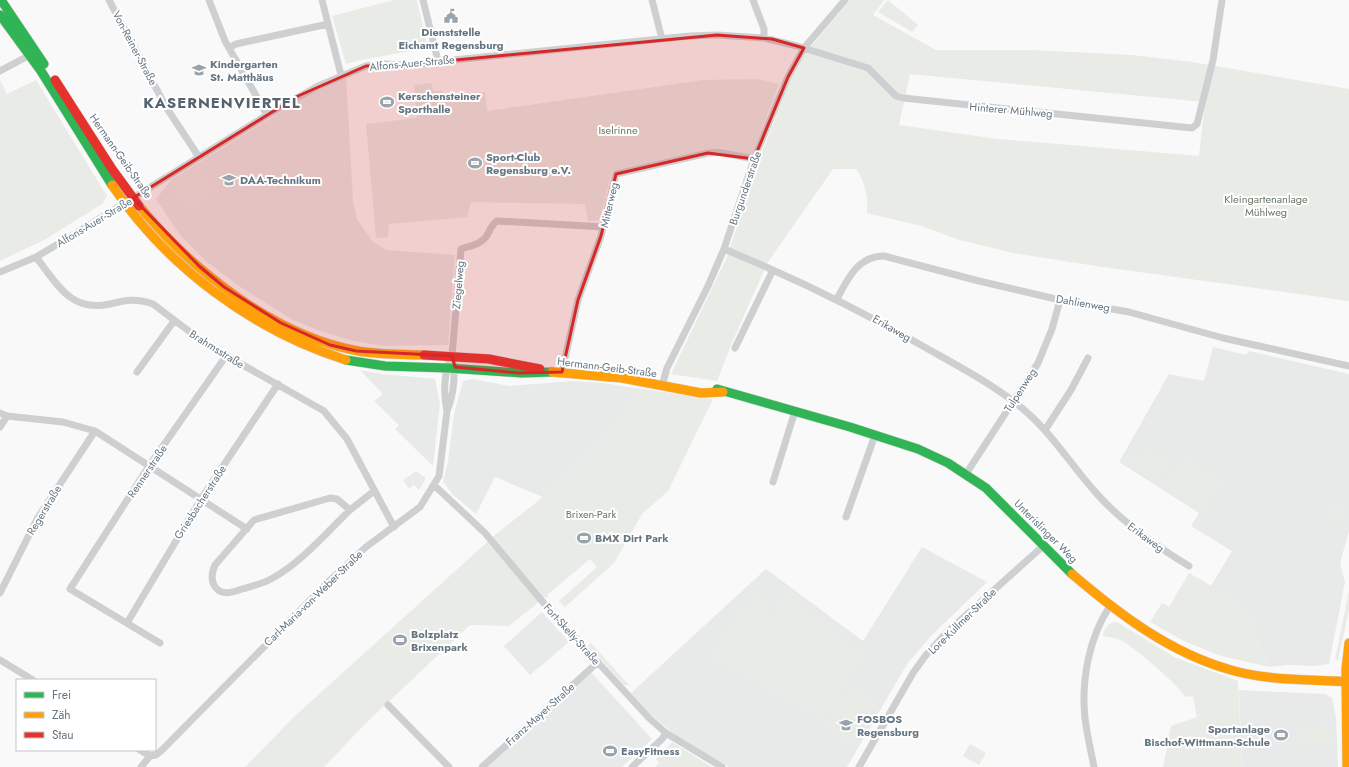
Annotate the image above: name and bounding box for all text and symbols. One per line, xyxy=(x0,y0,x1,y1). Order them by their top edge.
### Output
street label: Von-Reiner-Straße xyxy=(109,8,162,88)
public building icon: Dienststelle Eichamt Regensburg xyxy=(443,8,459,24)
place label: Dienststelle Eichamt Regensburg xyxy=(398,24,504,53)
street label: Alfons-Auer-Straße xyxy=(369,51,456,75)
place label: Kindergarten St. Matthäus xyxy=(210,56,278,85)
school or university icon: Kindergarten St. Matthäus xyxy=(191,62,207,78)
place label: Kerschensteiner Sporthalle xyxy=(398,88,481,117)
district label: KASERNENVIERTEL xyxy=(143,92,301,114)
sports icon: Kerschensteiner Sporthalle xyxy=(379,94,395,110)
street label: Hinterer Mühlweg xyxy=(969,98,1053,122)
street label: Hermann-Geib-Straße xyxy=(86,110,157,202)
park label: Iselrinne xyxy=(598,122,638,138)
place label: Sport-Club Regensburg e.V. xyxy=(486,149,571,178)
street label: Burgunderstraße xyxy=(725,149,765,227)
sports icon: Sport-Club Regensburg e.V. xyxy=(467,155,483,171)
school or university icon: DAA-Technikum xyxy=(221,172,237,188)
place label: DAA-Technikum xyxy=(240,172,321,188)
street label: Mitterweg xyxy=(596,181,622,229)
park label: Kleingartenanlage Mühlweg xyxy=(1224,191,1308,220)
street label: Alfons-Auer-Straße xyxy=(53,193,135,251)
street label: Ziegelweg xyxy=(448,260,468,310)
street label: Dahlienweg xyxy=(1055,290,1111,316)
street label: Erikaweg xyxy=(870,311,914,345)
street label: Brahmsstraße xyxy=(186,326,248,372)
street label: Hermann-Geib-Straße xyxy=(556,353,658,381)
street label: Tulpenweg xyxy=(1000,365,1040,415)
street label: Rennerstraße xyxy=(123,441,171,501)
street label: Griesbacherstraße xyxy=(170,462,230,542)
street label: Regerstraße xyxy=(23,482,65,538)
street label: Unterislinger Weg xyxy=(1011,496,1081,566)
park label: Brixen-Park xyxy=(566,506,616,522)
street label: Erikaweg xyxy=(1124,518,1168,556)
sports icon: BMX Dirt Park xyxy=(576,530,592,546)
place label: BMX Dirt Park xyxy=(595,530,669,546)
street label: Carl-Maria-von-Weber-Straße xyxy=(260,546,366,650)
street label: Lore-Kullmer-Straße xyxy=(924,584,1000,658)
street label: Fort-Skelly-Straße xyxy=(540,600,604,669)
place label: Bolzplatz Brixenpark xyxy=(411,626,468,655)
sports icon: Bolzplatz Brixenpark xyxy=(392,632,408,648)
legend xyxy=(16,679,156,751)
street label: Franz-Mayer-Straße xyxy=(502,679,578,749)
text: Frei xyxy=(52,686,71,704)
text: Zäh xyxy=(52,706,71,724)
place label: FOSBOS Regensburg xyxy=(857,711,919,740)
school or university icon: FOSBOS Regensburg xyxy=(838,717,854,733)
place label: Sportanlage Bischof-Wittmann-Schule xyxy=(1144,721,1270,750)
text: Stau xyxy=(52,726,74,744)
sports icon: Sportanlage Bischof-Wittmann-Schule xyxy=(1273,727,1289,743)
sports icon: EasyFitness xyxy=(602,743,618,759)
place label: EasyFitness xyxy=(621,743,680,759)

